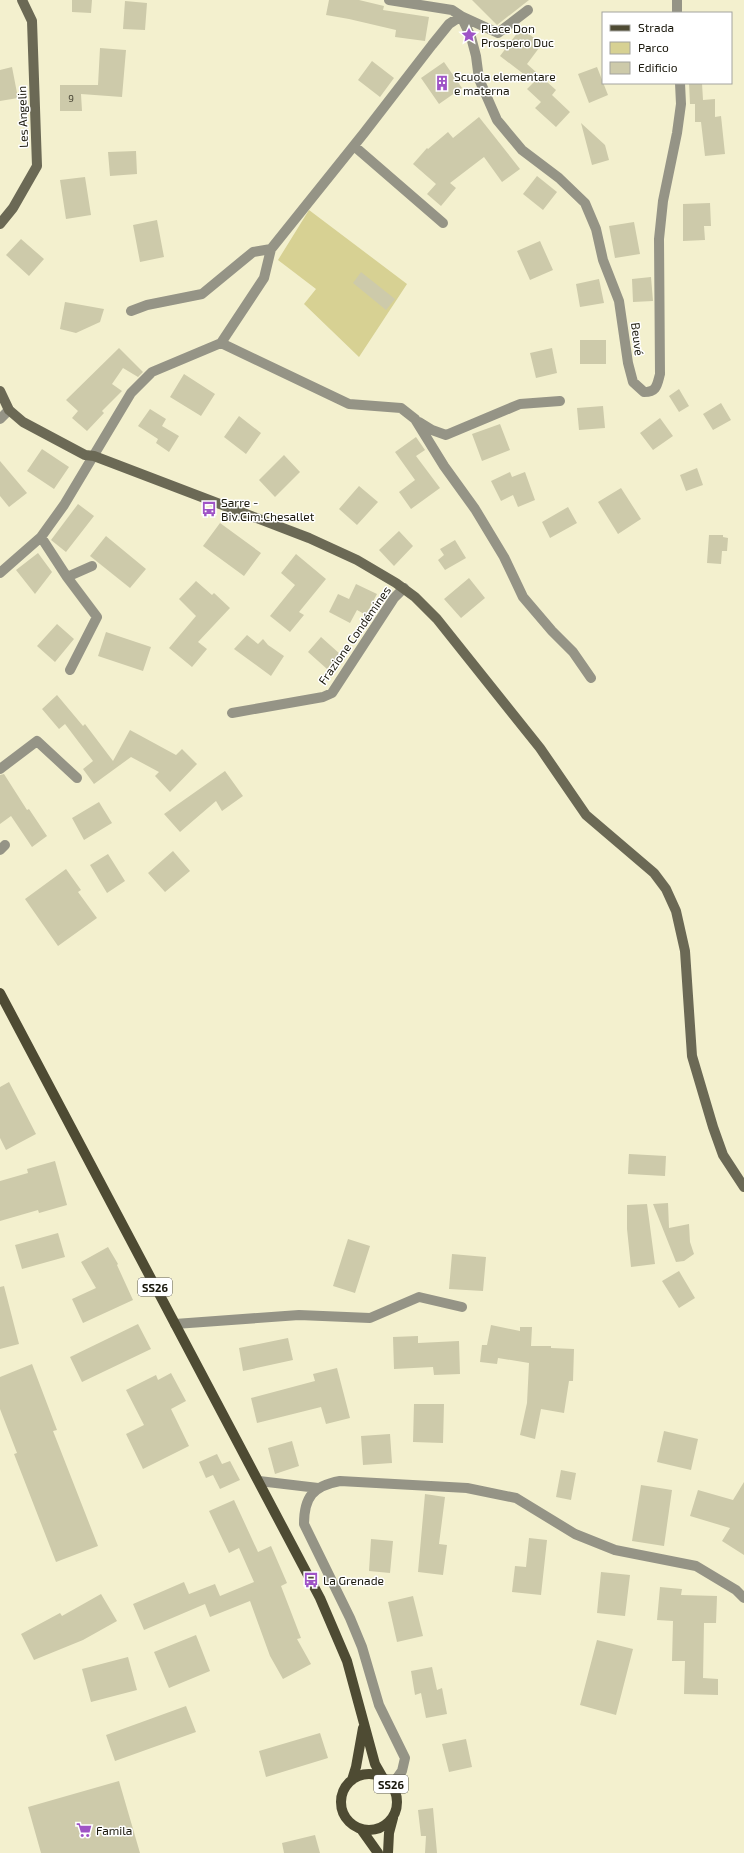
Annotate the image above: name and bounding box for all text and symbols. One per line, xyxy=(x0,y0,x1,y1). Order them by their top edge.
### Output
legend xyxy=(602,12,732,84)
text: Strada xyxy=(638,20,674,34)
place label: Place Don Prospero Duc xyxy=(481,21,554,49)
place icon: Place Don Prospero Duc xyxy=(460,26,478,44)
text: Parco xyxy=(638,40,669,54)
text: Edificio xyxy=(638,60,678,74)
place label: Scuola elementare e materna xyxy=(454,69,556,97)
building icon: Scuola elementare e materna xyxy=(433,74,451,92)
street label: Les Angelin xyxy=(14,86,30,148)
house number: 9 xyxy=(68,92,74,104)
street label: Beuvé xyxy=(629,322,647,356)
place label: Sarre - Biv.Cim.Chesallet xyxy=(221,495,315,523)
bus stop icon: Sarre - Biv.Cim.Chesallet xyxy=(200,500,218,518)
street label: Frazione Condémines xyxy=(315,583,393,687)
road number: SS26 xyxy=(138,1278,172,1296)
bus stop icon: La Grenade xyxy=(302,1571,320,1589)
place label: La Grenade xyxy=(323,1573,384,1587)
road number: SS26 xyxy=(374,1775,408,1793)
supermarket icon: Famila xyxy=(75,1821,93,1839)
place label: Famila xyxy=(96,1823,132,1837)

